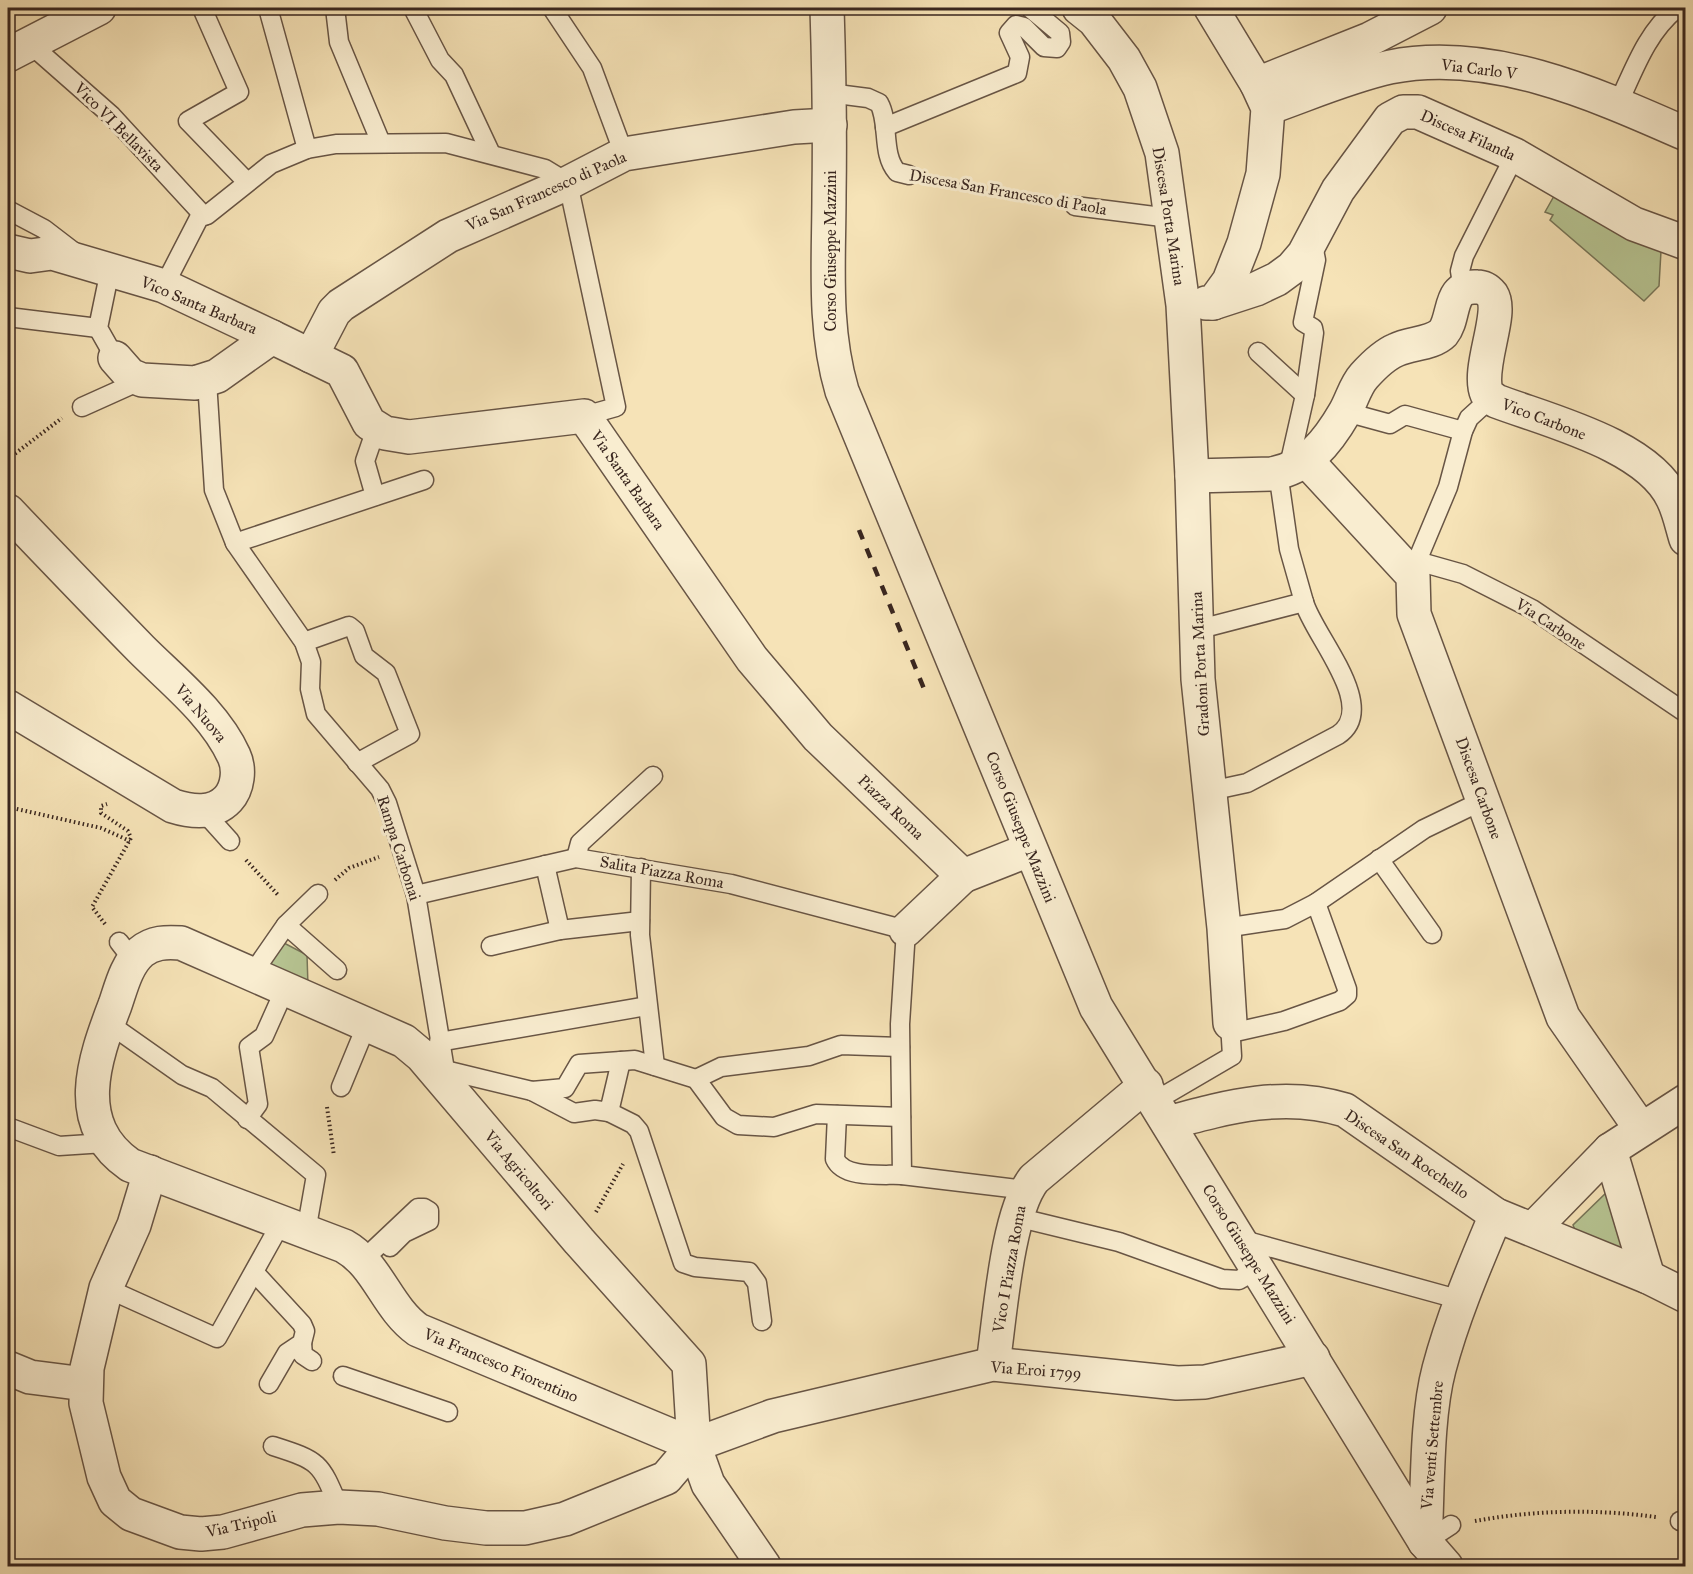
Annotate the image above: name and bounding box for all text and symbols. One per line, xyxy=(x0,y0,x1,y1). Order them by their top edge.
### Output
street label: Via Carlo V xyxy=(1439,55,1519,83)
street label: Vico VI Bellavista xyxy=(70,78,168,176)
street label: Discesa Filanda xyxy=(1418,106,1519,164)
street label: Discesa Porta Marina xyxy=(1149,145,1189,287)
street label: Via San Francesco di Paola xyxy=(462,147,629,235)
street label: Discesa San Francesco di Paola xyxy=(908,165,1108,219)
street label: Corso Giuseppe Mazzini xyxy=(821,170,840,332)
street label: Vico Santa Barbara xyxy=(137,271,260,338)
street label: Vico Carbone xyxy=(1498,394,1589,444)
street label: Via Santa Barbara xyxy=(586,426,669,533)
street label: Gradoni Porta Marina xyxy=(1187,591,1213,737)
street label: Via Carbone xyxy=(1511,594,1590,654)
street label: Via Nuova xyxy=(171,679,231,746)
street label: Discesa Carbone xyxy=(1452,734,1506,842)
street label: Corso Giuseppe Mazzini xyxy=(982,749,1060,906)
street label: Piazza Roma xyxy=(854,771,928,843)
street label: Rampa Carbonai xyxy=(373,793,425,903)
street label: Salita Piazza Roma xyxy=(599,852,726,892)
street label: Discesa San Rocchello xyxy=(1341,1105,1473,1203)
street label: Via Agricoltori xyxy=(479,1126,558,1215)
street label: Corso Giuseppe Mazzini xyxy=(1198,1181,1300,1328)
street label: Vico I Piazza Roma xyxy=(988,1204,1030,1335)
street label: Via Francesco Fiorentino xyxy=(420,1323,581,1406)
street label: Via Eroi 1799 xyxy=(989,1357,1082,1383)
street label: Via venti Settembre xyxy=(1417,1379,1447,1511)
street label: Via Tripoli xyxy=(203,1507,279,1542)

